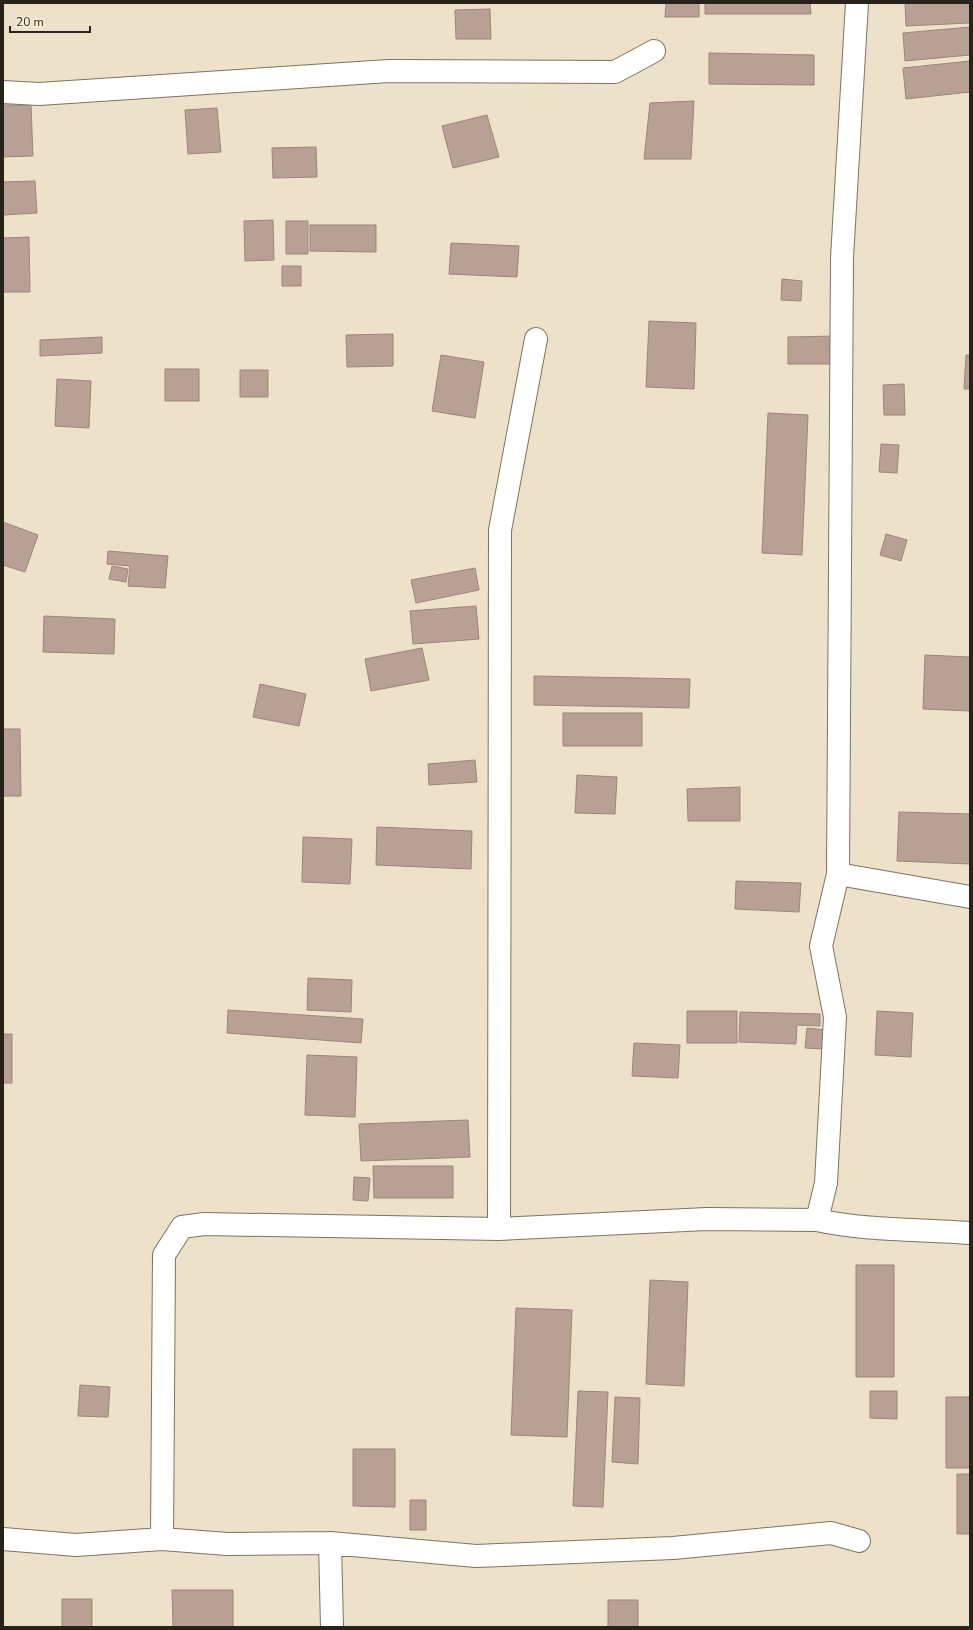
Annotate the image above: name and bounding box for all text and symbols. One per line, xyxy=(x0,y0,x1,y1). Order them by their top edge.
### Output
scale bar xyxy=(10,8,90,34)
text: 20 m xyxy=(16,14,44,30)

